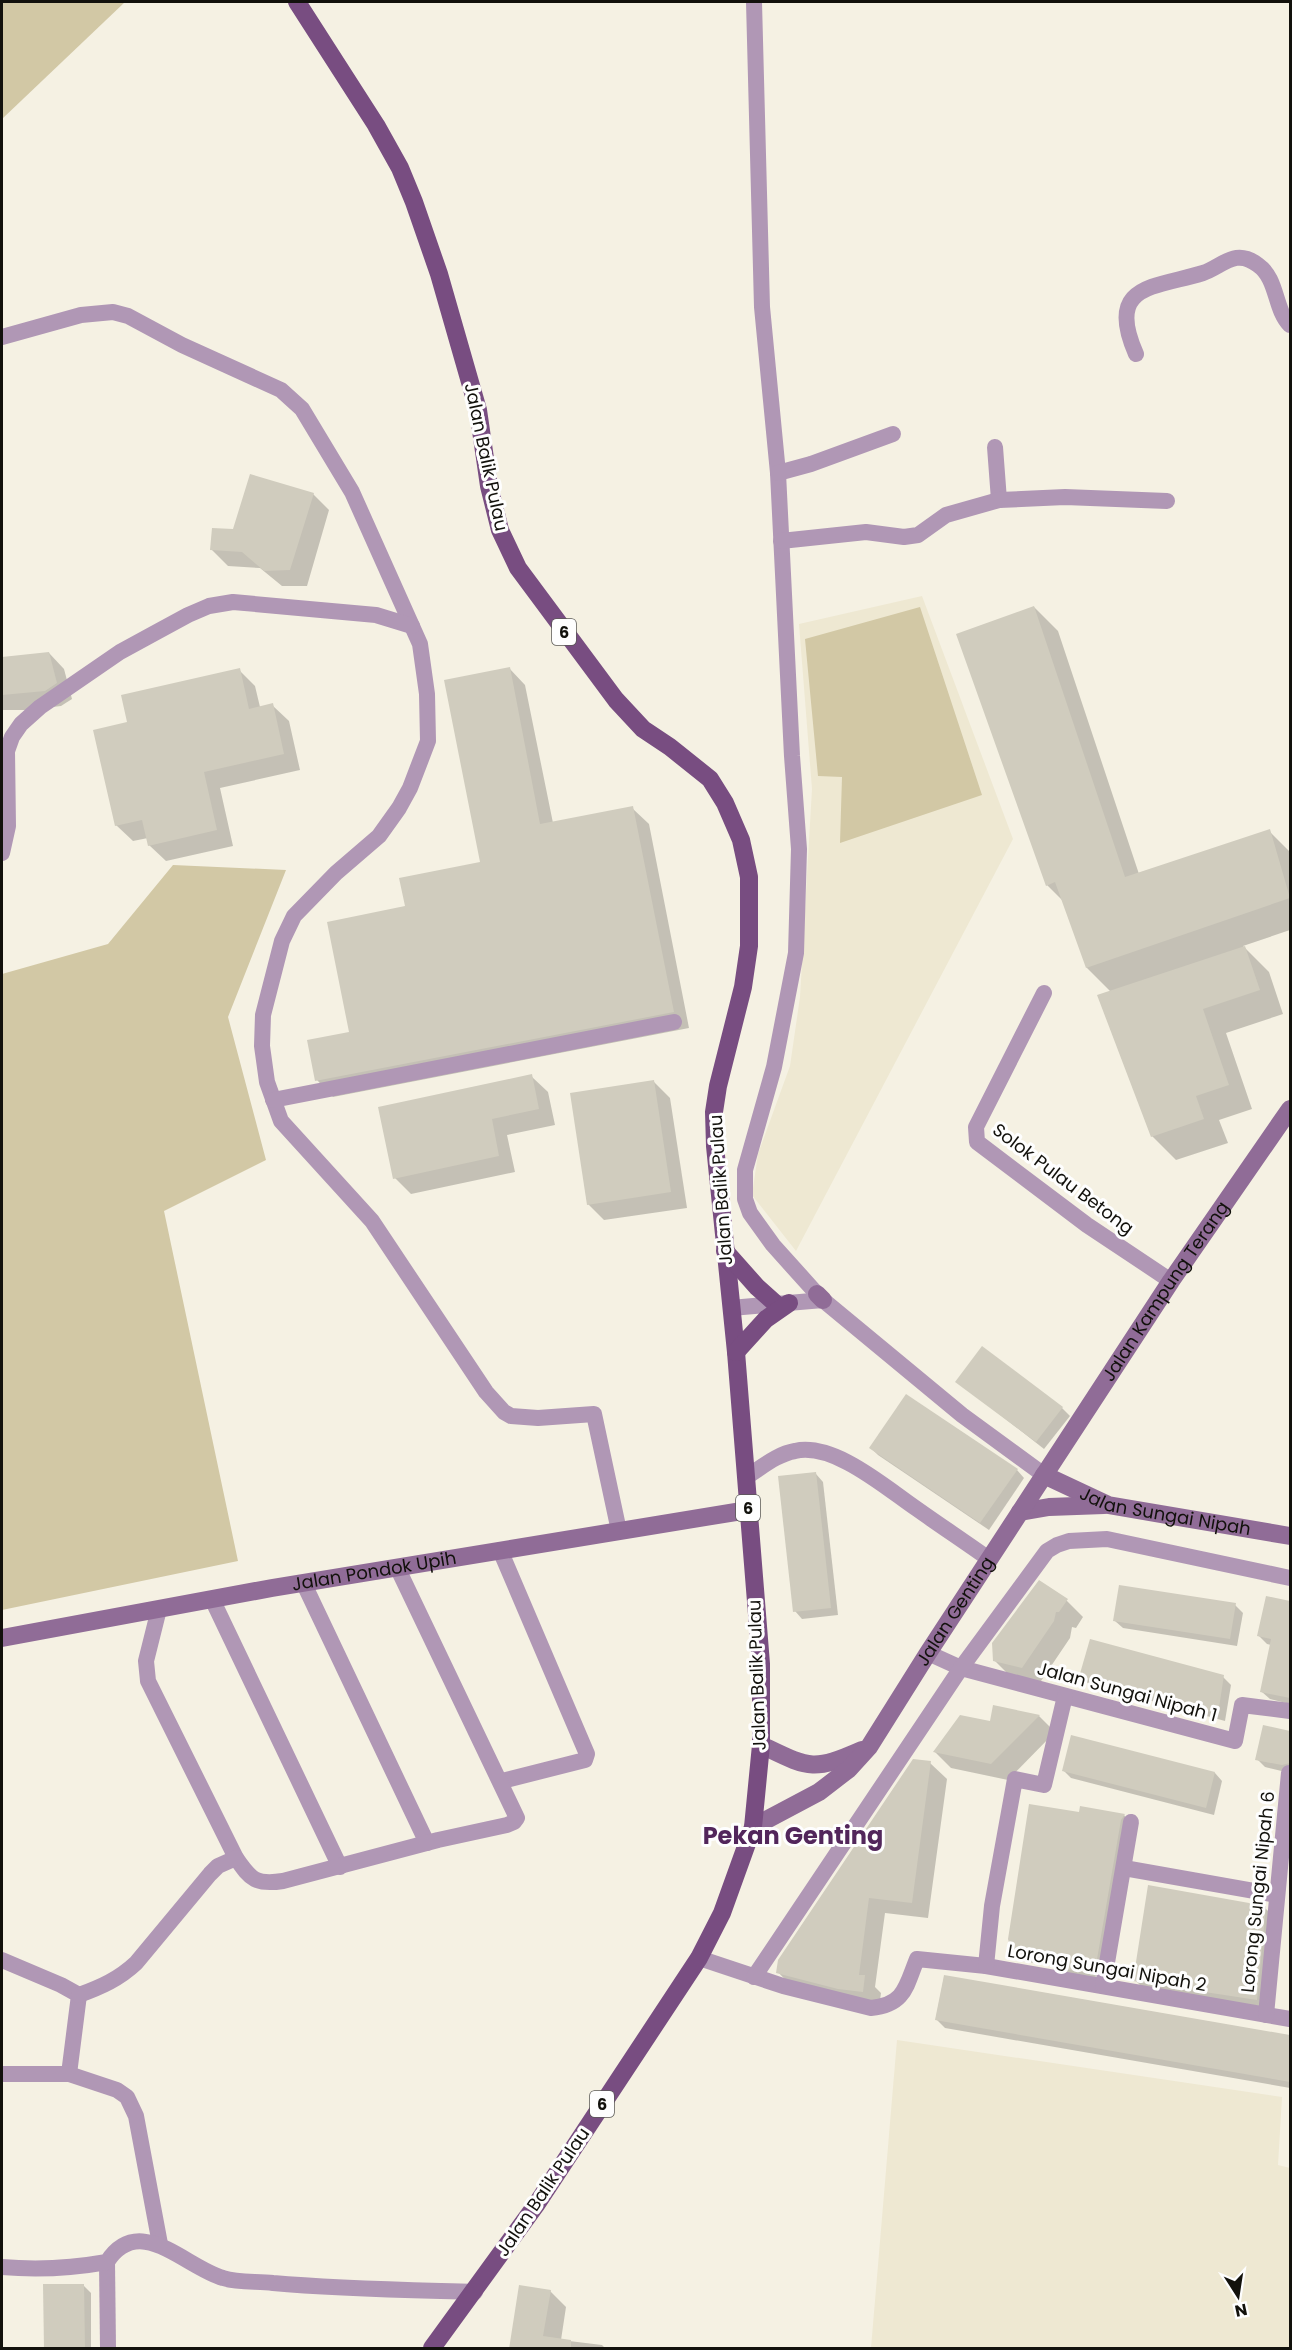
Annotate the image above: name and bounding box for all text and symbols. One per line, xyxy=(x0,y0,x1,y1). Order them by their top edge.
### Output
street label: Jalan Balik Pulau xyxy=(459,381,514,533)
road number: 6 xyxy=(552,619,576,645)
street label: Jalan Balik Pulau xyxy=(703,1114,738,1266)
street label: Solok Pulau Betong xyxy=(988,1117,1139,1240)
street label: Jalan Kampung Terang xyxy=(1096,1196,1235,1386)
street label: Jalan Sungai Nipah xyxy=(1076,1480,1253,1541)
road number: 6 xyxy=(736,1495,760,1521)
street label: Jalan Pondok Upih xyxy=(290,1545,458,1597)
street label: Jalan Genting xyxy=(910,1551,1000,1671)
street label: Jalan Balik Pulau xyxy=(741,1599,772,1751)
street label: Jalan Sungai Nipah 1 xyxy=(1034,1655,1220,1728)
street label: Lorong Sungai Nipah 6 xyxy=(1234,1790,1281,1994)
district label: Pekan Genting xyxy=(703,1819,883,1852)
street label: Lorong Sungai Nipah 2 xyxy=(1006,1938,1208,1997)
road number: 6 xyxy=(590,2091,614,2117)
street label: Jalan Balik Pulau xyxy=(490,2122,595,2261)
north arrow xyxy=(1208,2266,1268,2326)
text: N xyxy=(1233,2298,1249,2323)

